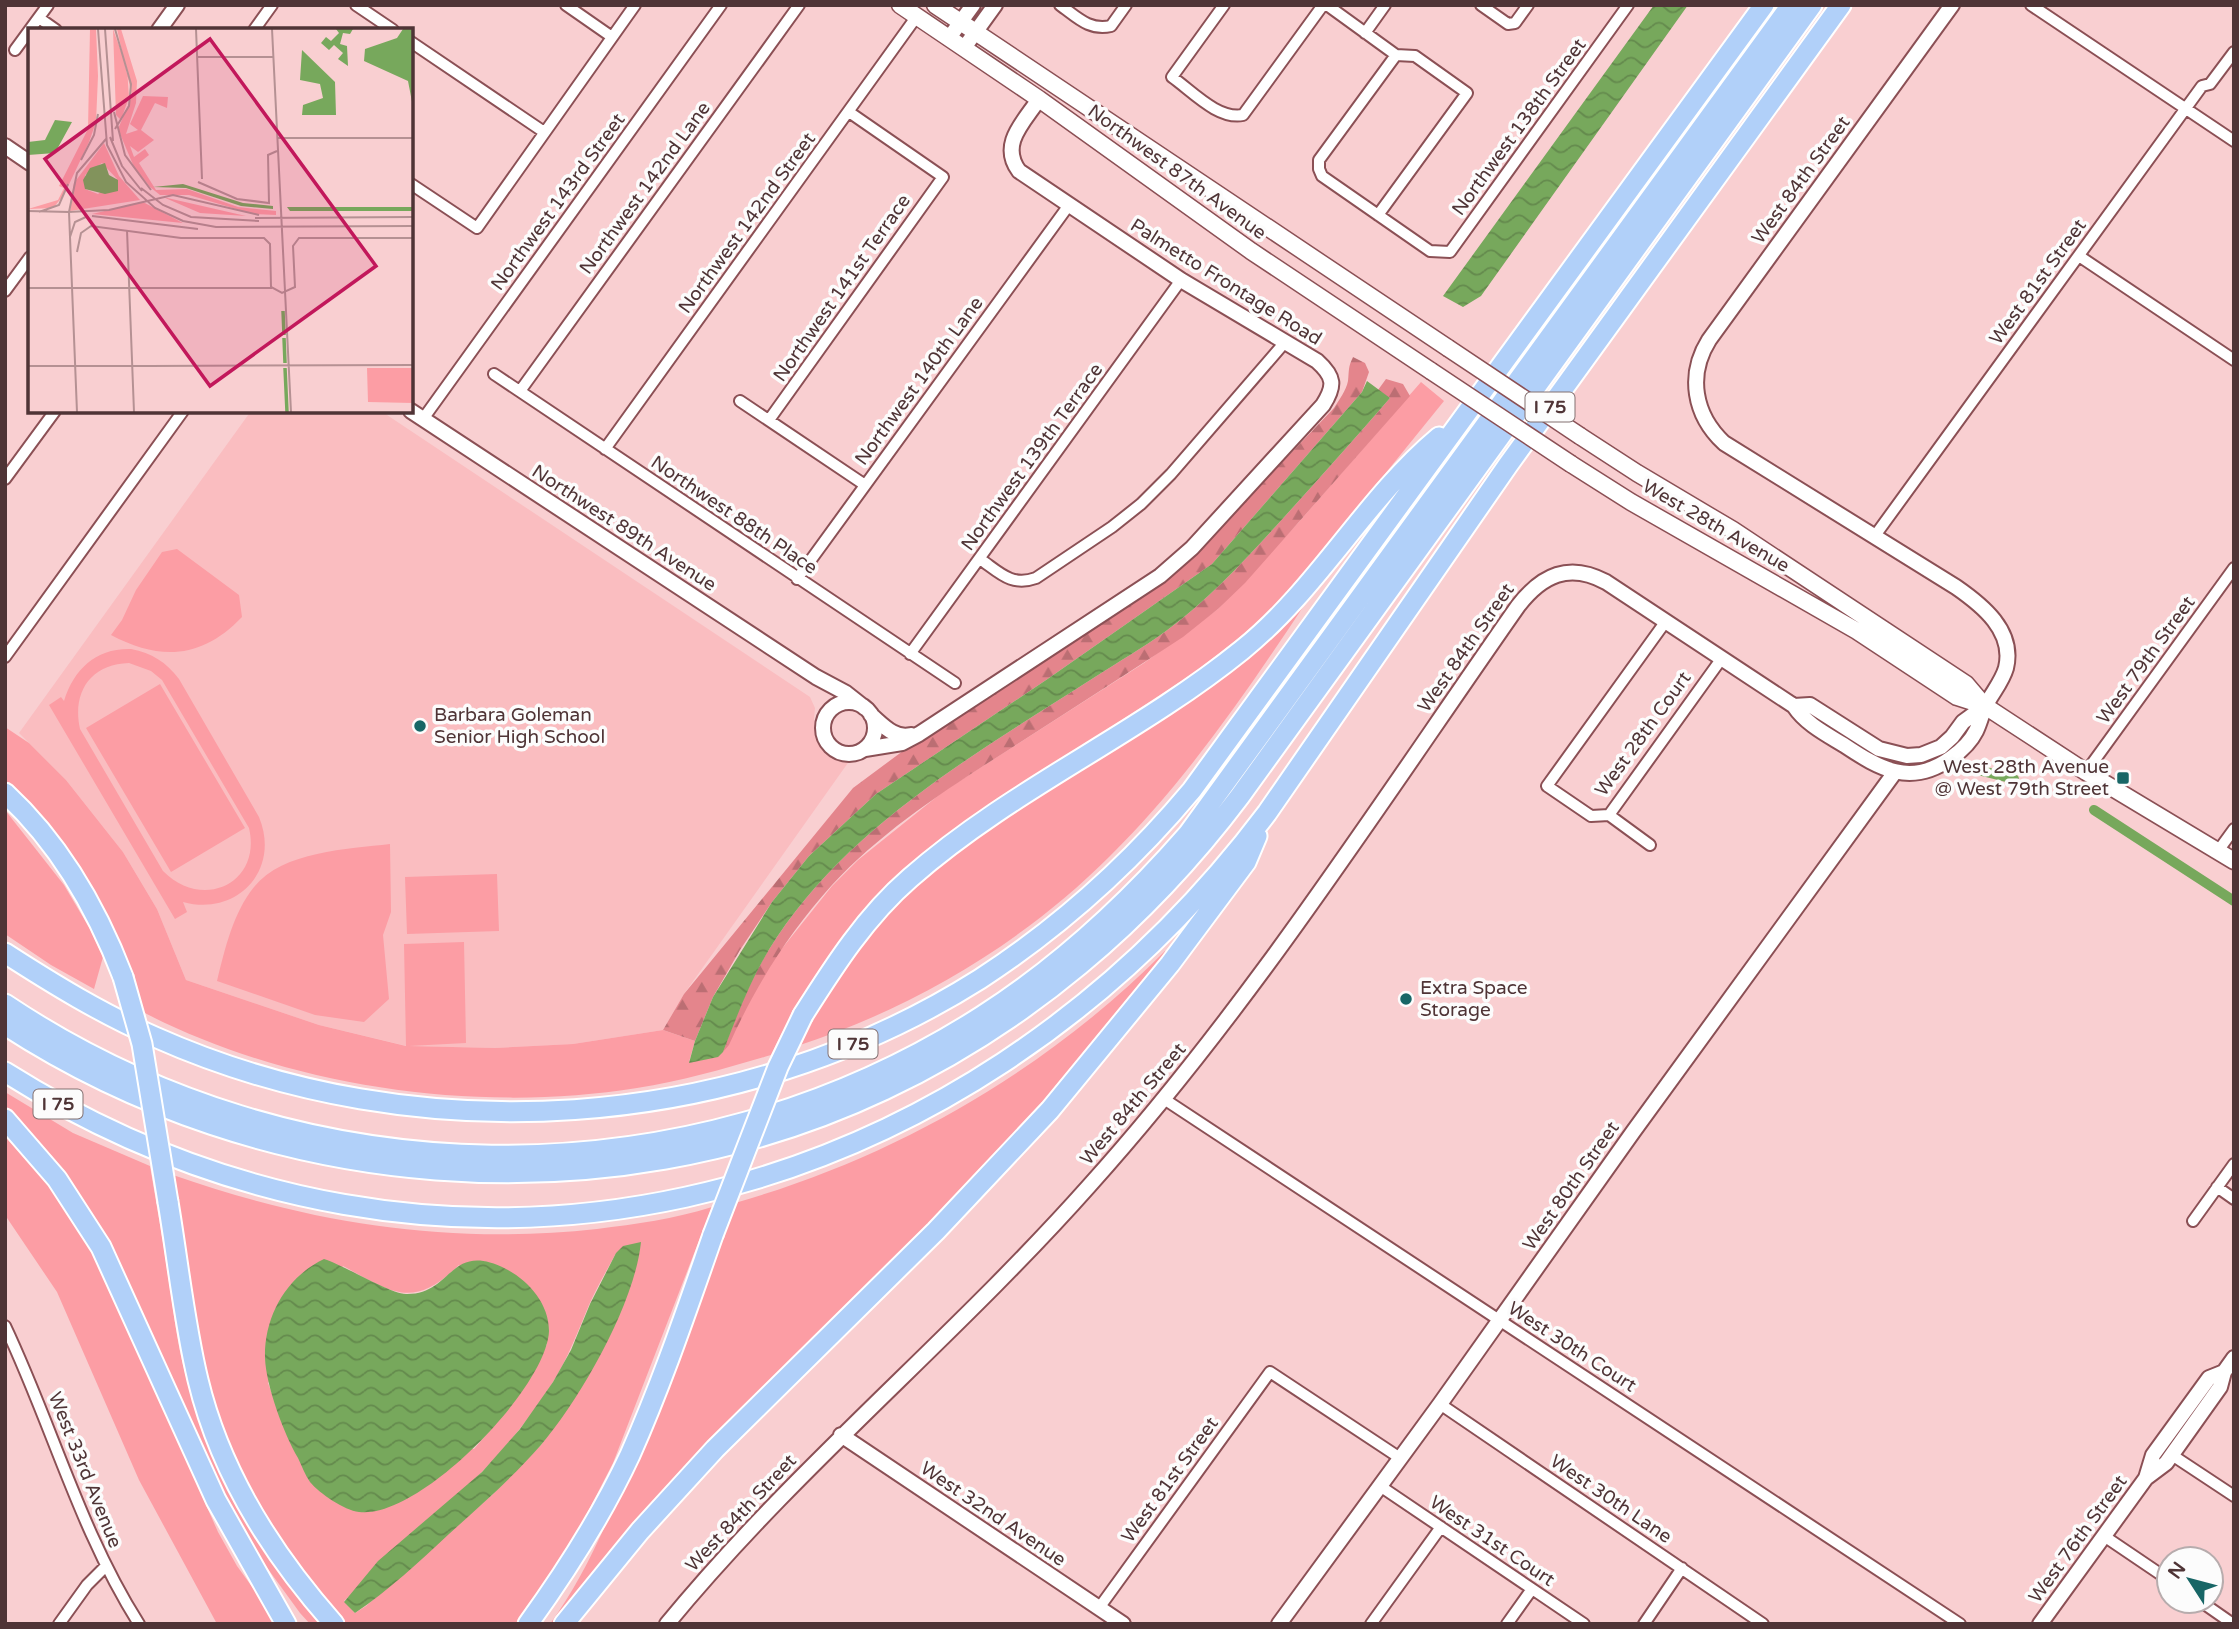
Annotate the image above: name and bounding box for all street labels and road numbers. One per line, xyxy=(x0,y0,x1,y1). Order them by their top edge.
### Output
street label: Northwest 138th Street xyxy=(1447,34,1591,220)
street label: Northwest 142nd Lane xyxy=(575,98,715,278)
street label: Northwest 87th Avenue xyxy=(1084,100,1270,244)
street label: Northwest 143rd Street xyxy=(486,109,630,295)
street label: West 84th Street xyxy=(1747,112,1855,248)
street label: Northwest 142nd Street xyxy=(674,128,820,318)
street label: Northwest 141st Terrace xyxy=(769,190,915,386)
street label: Palmetto Frontage Road xyxy=(1126,214,1326,350)
street label: West 81st Street xyxy=(1985,215,2091,349)
street label: Northwest 140th Lane xyxy=(850,292,988,470)
street label: Northwest 139th Terrace xyxy=(957,359,1107,555)
road number: I 75 xyxy=(1526,393,1574,422)
street label: Northwest 88th Place xyxy=(647,451,821,579)
street label: Northwest 89th Avenue xyxy=(528,460,720,596)
street label: West 28th Avenue xyxy=(1639,475,1793,577)
street label: West 84th Street xyxy=(1413,579,1519,717)
street label: West 79th Street xyxy=(2092,592,2200,728)
street label: West 28th Court xyxy=(1590,667,1696,801)
road number: I 75 xyxy=(828,1030,878,1058)
street label: West 84th Street xyxy=(1076,1039,1190,1169)
road number: I 75 xyxy=(34,1090,82,1119)
street label: West 80th Street xyxy=(1518,1117,1624,1255)
street label: West 30th Court xyxy=(1504,1297,1640,1397)
street label: West 33rd Avenue xyxy=(44,1389,126,1551)
street label: West 81st Street xyxy=(1117,1413,1223,1547)
street label: West 84th Street xyxy=(681,1450,801,1576)
street label: West 30th Lane xyxy=(1546,1450,1676,1548)
street label: West 32nd Avenue xyxy=(916,1457,1070,1571)
street label: West 76th Street xyxy=(2024,1471,2132,1607)
street label: West 31st Court xyxy=(1425,1491,1559,1591)

